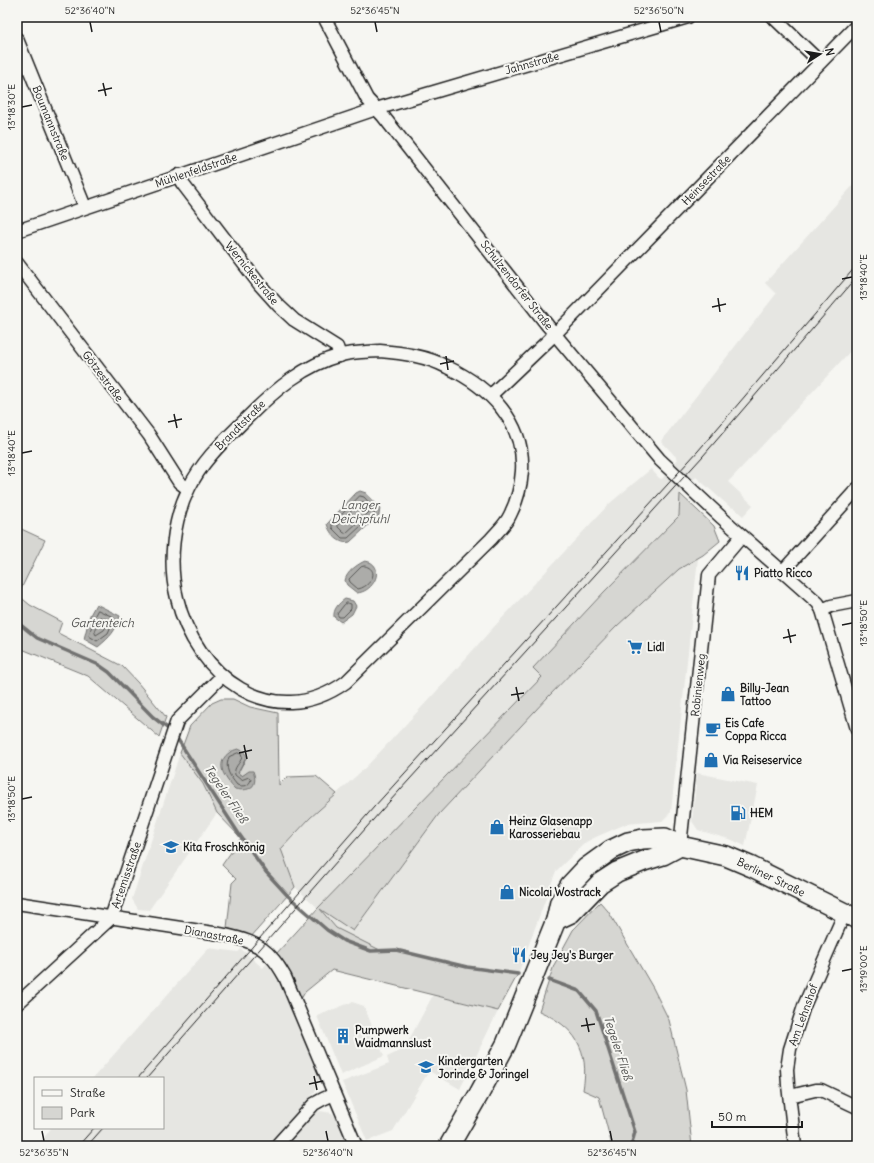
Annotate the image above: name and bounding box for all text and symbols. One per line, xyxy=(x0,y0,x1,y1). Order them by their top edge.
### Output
text: 52°36'40"N xyxy=(65,4,115,17)
text: 52°36'45"N xyxy=(350,4,400,17)
text: 52°36'50"N xyxy=(634,4,684,17)
north arrow xyxy=(800,34,840,74)
text: N xyxy=(822,47,837,57)
street label: Jahnstraße xyxy=(503,49,561,77)
street label: Boumannstraße xyxy=(30,83,72,163)
text: 13°18'30"E xyxy=(5,84,18,130)
street label: Mühlenfeldstraße xyxy=(153,149,239,191)
street label: Heinsestraße xyxy=(678,152,734,208)
street label: Schulzendorfer Straße xyxy=(478,237,556,333)
street label: Wernickestraße xyxy=(222,239,282,307)
text: 13°18'40"E xyxy=(857,254,870,300)
street label: Götzestraße xyxy=(79,348,127,404)
street label: Brandtstraße xyxy=(212,397,268,453)
text: 13°18'40"E xyxy=(5,430,18,476)
water label: Langer Deichpfuhl xyxy=(331,497,391,526)
restaurant icon: Piatto Ricco xyxy=(733,564,751,582)
place label: Piatto Ricco xyxy=(754,566,812,580)
text: 13°18'50"E xyxy=(857,600,870,646)
water label: Gartenteich xyxy=(70,615,135,630)
supermarket icon: Lidl xyxy=(626,638,644,656)
place label: Lidl xyxy=(647,640,664,654)
street label: Robinienweg xyxy=(688,653,708,717)
place label: Billy-Jean Tattoo xyxy=(740,681,790,708)
shop icon: Billy-Jean Tattoo xyxy=(719,685,737,703)
place label: Eis Cafe Coppa Ricca xyxy=(725,716,787,744)
cafe icon: Eis Cafe Coppa Ricca xyxy=(704,720,722,738)
shop icon: Via Reiseservice xyxy=(702,751,720,769)
place label: Via Reiseservice xyxy=(723,753,802,767)
water label: Tegeler Fließ xyxy=(201,762,252,827)
text: 13°18'50"E xyxy=(5,776,18,822)
fuel station icon: HEM xyxy=(729,804,747,822)
place label: HEM xyxy=(750,806,773,820)
place label: Heinz Glasenapp Karosseriebau xyxy=(509,814,592,841)
shop icon: Heinz Glasenapp Karosseriebau xyxy=(488,818,506,836)
school or university icon: Kita Froschkönig xyxy=(162,838,180,856)
street label: Artemisstraße xyxy=(108,840,144,910)
place label: Kita Froschkönig xyxy=(183,840,265,855)
street label: Berliner Straße xyxy=(735,854,807,900)
shop icon: Nicolai Wostrack xyxy=(498,883,516,901)
place label: Nicolai Wostrack xyxy=(519,885,601,899)
street label: Dianastraße xyxy=(183,922,245,948)
text: 13°19'00"E xyxy=(857,945,870,993)
restaurant icon: Jey Jey's Burger xyxy=(510,946,528,964)
place label: Jey Jey's Burger xyxy=(531,948,614,963)
street label: Am Lehnshof xyxy=(785,982,821,1048)
water label: Tegeler Fließ xyxy=(601,1014,636,1083)
place label: Pumpwerk Waidmannslust xyxy=(355,1023,431,1050)
building icon: Pumpwerk Waidmannslust xyxy=(334,1027,352,1045)
place label: Kindergarten Jorinde & Joringel xyxy=(438,1054,529,1082)
school or university icon: Kindergarten Jorinde & Joringel xyxy=(417,1058,435,1076)
legend xyxy=(34,1077,164,1129)
text: Straße xyxy=(70,1085,105,1100)
scale bar xyxy=(712,1103,802,1129)
text: Park xyxy=(70,1105,95,1120)
text: 50 m xyxy=(718,1109,747,1124)
text: 52°36'35"N xyxy=(19,1146,69,1159)
text: 52°36'40"N xyxy=(303,1146,353,1159)
text: 52°36'45"N xyxy=(587,1146,637,1159)

